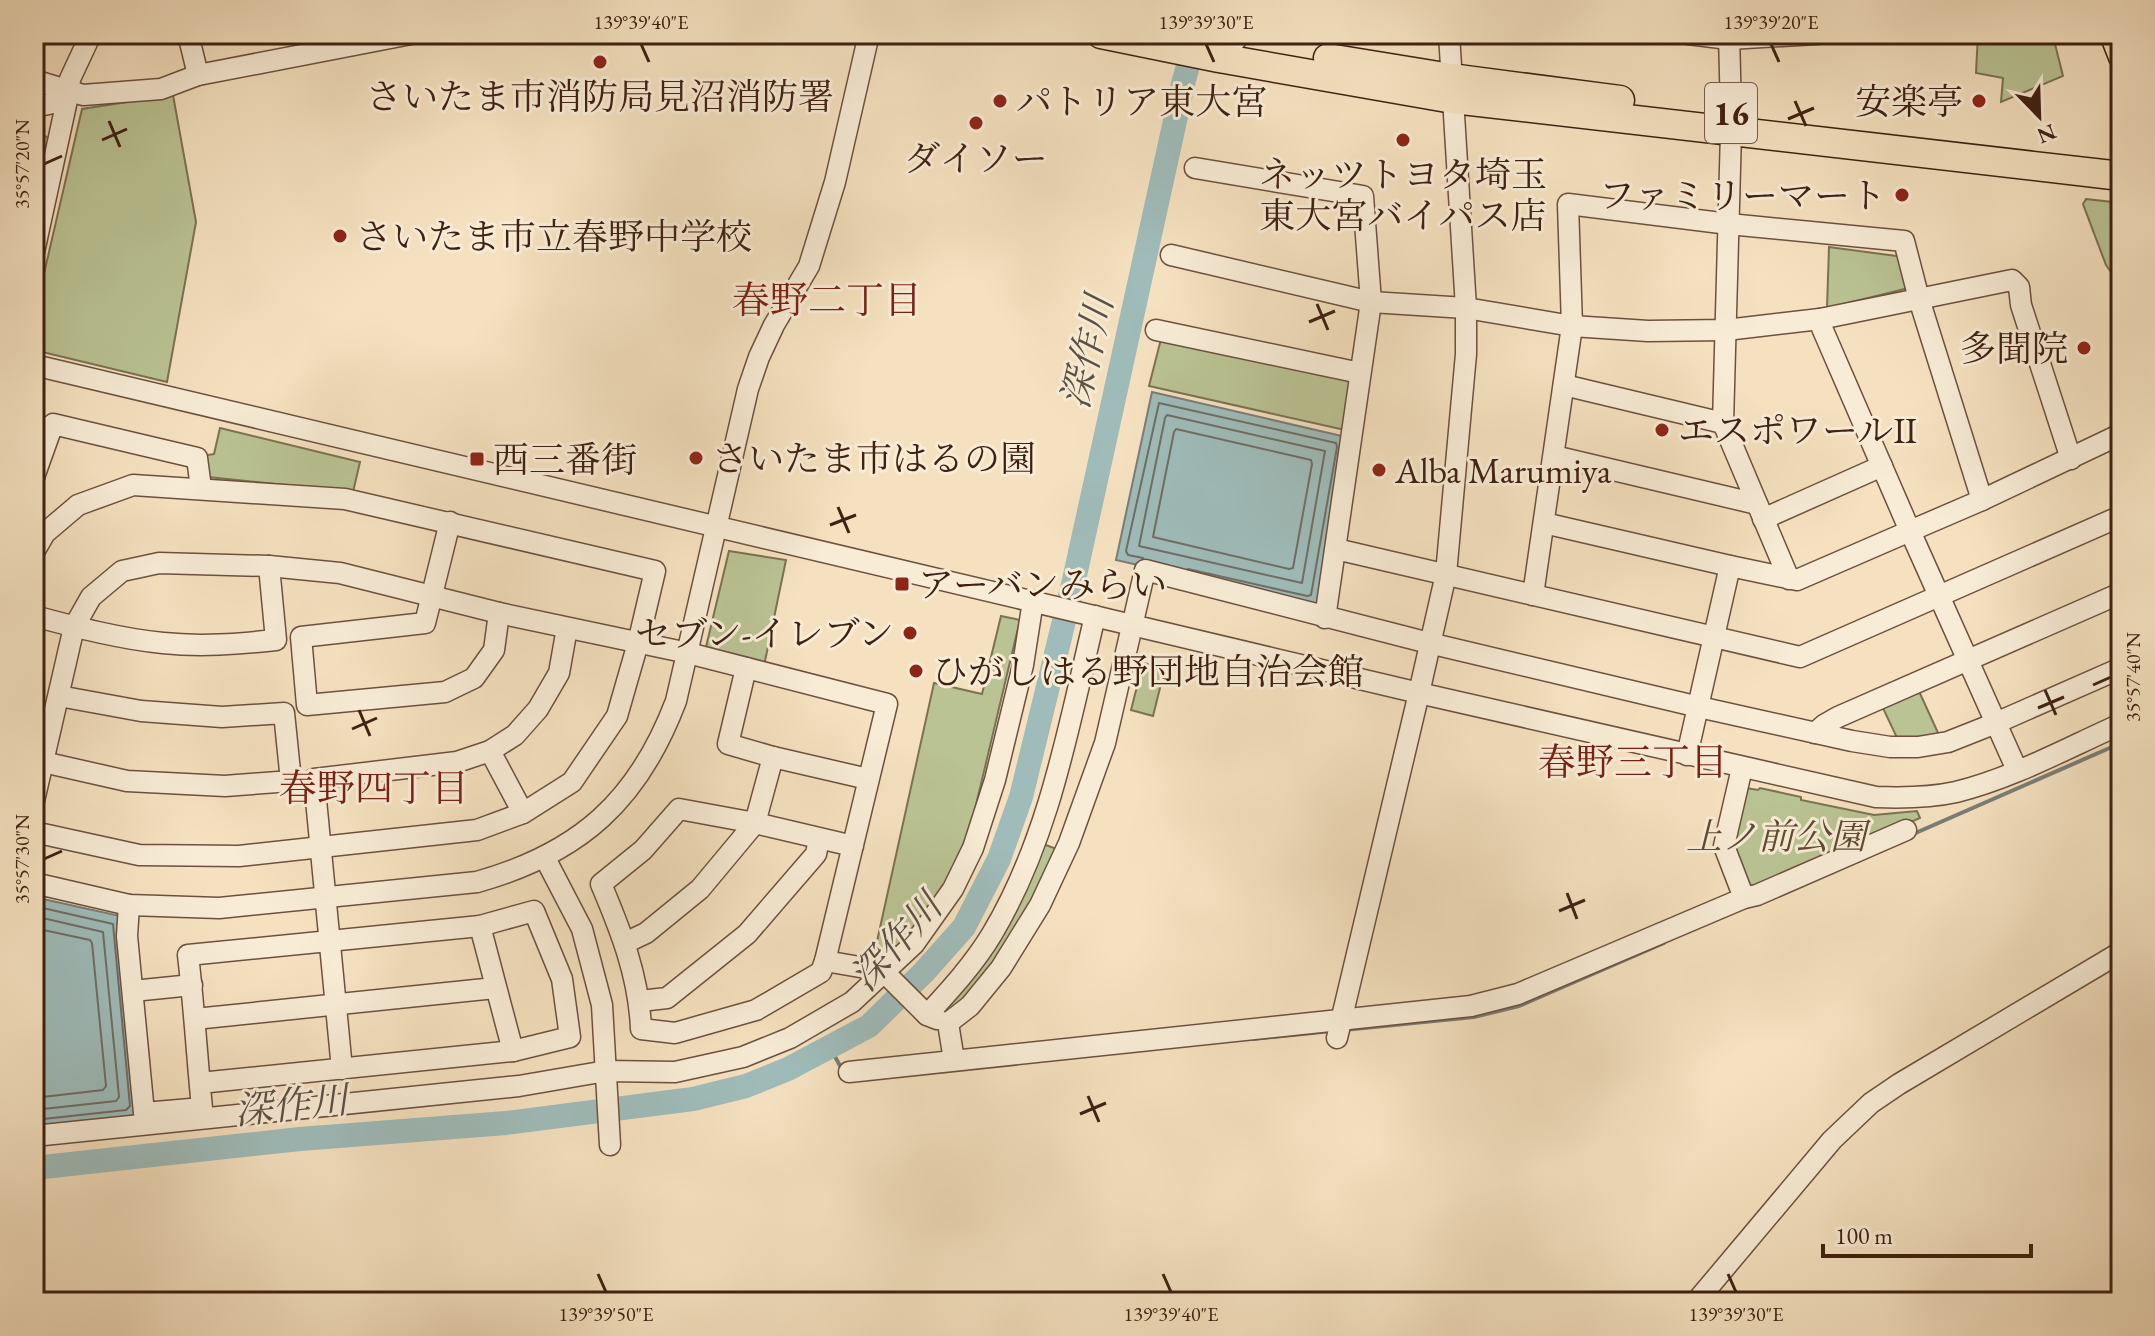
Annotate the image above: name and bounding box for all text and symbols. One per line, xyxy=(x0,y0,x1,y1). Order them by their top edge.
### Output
text: 139°39'40"E xyxy=(594,9,688,35)
text: 139°39'30"E xyxy=(1159,9,1253,35)
text: 139°39'20"E xyxy=(1724,9,1818,35)
marker: さいたま市消防局見沼消防署 xyxy=(591,53,609,71)
place label: さいたま市消防局見沼消防署 xyxy=(366,73,834,120)
north arrow xyxy=(1999,76,2079,156)
place label: パトリア東大宮 xyxy=(1016,78,1267,125)
place label: 安楽亭 xyxy=(1855,78,1963,125)
road number: 16 xyxy=(1705,83,1757,143)
marker: パトリア東大宮 xyxy=(991,92,1009,110)
marker: 安楽亭 xyxy=(1970,92,1988,110)
marker: ダイソー xyxy=(967,114,985,132)
text: N xyxy=(2033,117,2060,151)
text: 35°57'20"N xyxy=(9,119,35,209)
marker: ネッツトヨタ埼玉 東大宮バイパス店 xyxy=(1394,131,1412,149)
place label: ダイソー xyxy=(904,135,1048,182)
place label: ネッツトヨタ埼玉 東大宮バイパス店 xyxy=(1259,151,1547,239)
place label: ファミリーマート xyxy=(1599,172,1886,219)
marker: ファミリーマート xyxy=(1893,186,1911,204)
place label: さいたま市立春野中学校 xyxy=(356,213,752,260)
marker: さいたま市立春野中学校 xyxy=(331,227,349,245)
district label: 春野二丁目 xyxy=(732,275,922,324)
water label: 深作川 xyxy=(1050,287,1124,413)
place label: 多聞院 xyxy=(1960,325,2068,372)
marker: 多聞院 xyxy=(2075,339,2093,357)
place label: エスポワールⅡ xyxy=(1678,407,1917,454)
marker: エスポワールⅡ xyxy=(1653,421,1671,439)
place label: さいたま市はるの園 xyxy=(712,435,1036,482)
place label: 西三番街 xyxy=(493,436,637,483)
place label: Alba Marumiya xyxy=(1394,447,1612,494)
marker: さいたま市はるの園 xyxy=(687,449,705,467)
marker: 西三番街 xyxy=(468,450,486,468)
marker: Alba Marumiya xyxy=(1370,461,1388,479)
place label: アーバンみらい xyxy=(918,561,1167,608)
marker: アーバンみらい xyxy=(893,575,911,593)
place label: セブン-イレブン xyxy=(635,610,894,657)
marker: セブン-イレブン xyxy=(901,624,919,642)
text: 35°57'40"N xyxy=(2120,632,2146,722)
place label: ひがしはる野団地自治会館 xyxy=(932,648,1364,695)
marker: ひがしはる野団地自治会館 xyxy=(907,662,925,680)
district label: 春野三丁目 xyxy=(1538,737,1728,786)
district label: 春野四丁目 xyxy=(279,763,469,812)
park label: 上ノ前公園 xyxy=(1686,813,1871,860)
text: 35°57'30"N xyxy=(9,814,35,904)
water label: 深作川 xyxy=(839,880,955,1000)
water label: 深作川 xyxy=(232,1074,354,1135)
scale bar xyxy=(1823,1208,2031,1258)
text: 100 m xyxy=(1835,1220,1893,1251)
text: 139°39'50"E xyxy=(559,1301,653,1327)
text: 139°39'40"E xyxy=(1124,1301,1218,1327)
text: 139°39'30"E xyxy=(1689,1301,1783,1327)

